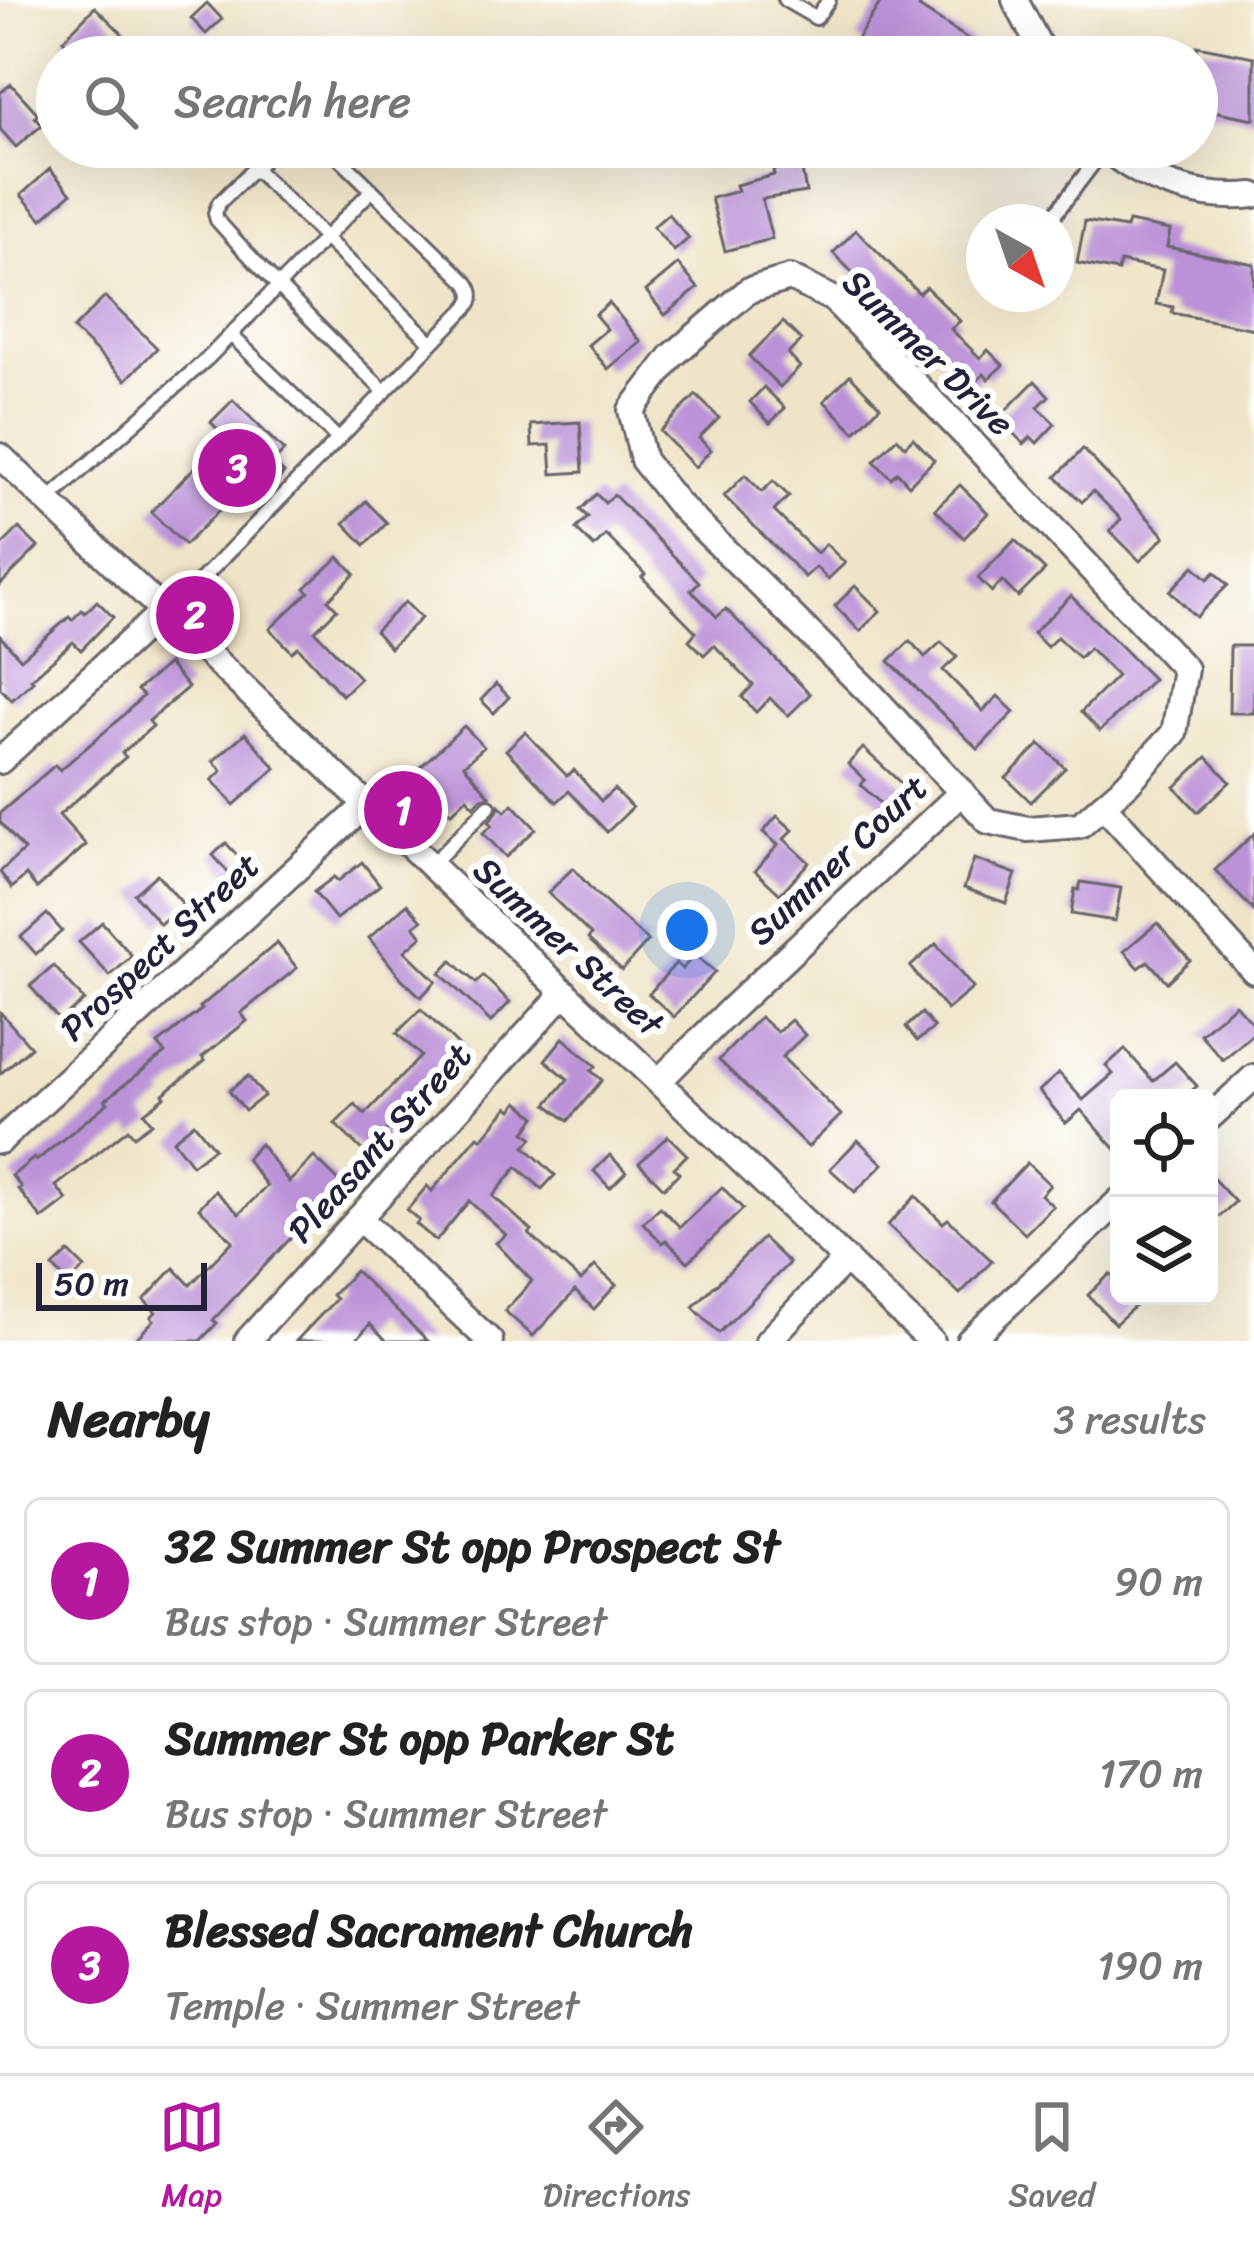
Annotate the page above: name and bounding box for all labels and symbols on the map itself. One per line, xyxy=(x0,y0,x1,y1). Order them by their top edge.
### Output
north arrow xyxy=(966,204,1074,312)
street label: Summer Drive xyxy=(826,253,1030,453)
pin: 3 xyxy=(198,423,276,513)
pin: 2 xyxy=(156,570,234,660)
street label: Summer Court xyxy=(732,758,944,962)
pin: 1 xyxy=(364,765,442,855)
street label: Prospect Street xyxy=(44,836,275,1058)
street label: Summer Street xyxy=(458,840,680,1054)
your location xyxy=(657,900,717,960)
street label: Pleasant Street xyxy=(271,1027,488,1258)
scale bar xyxy=(36,1257,207,1310)

